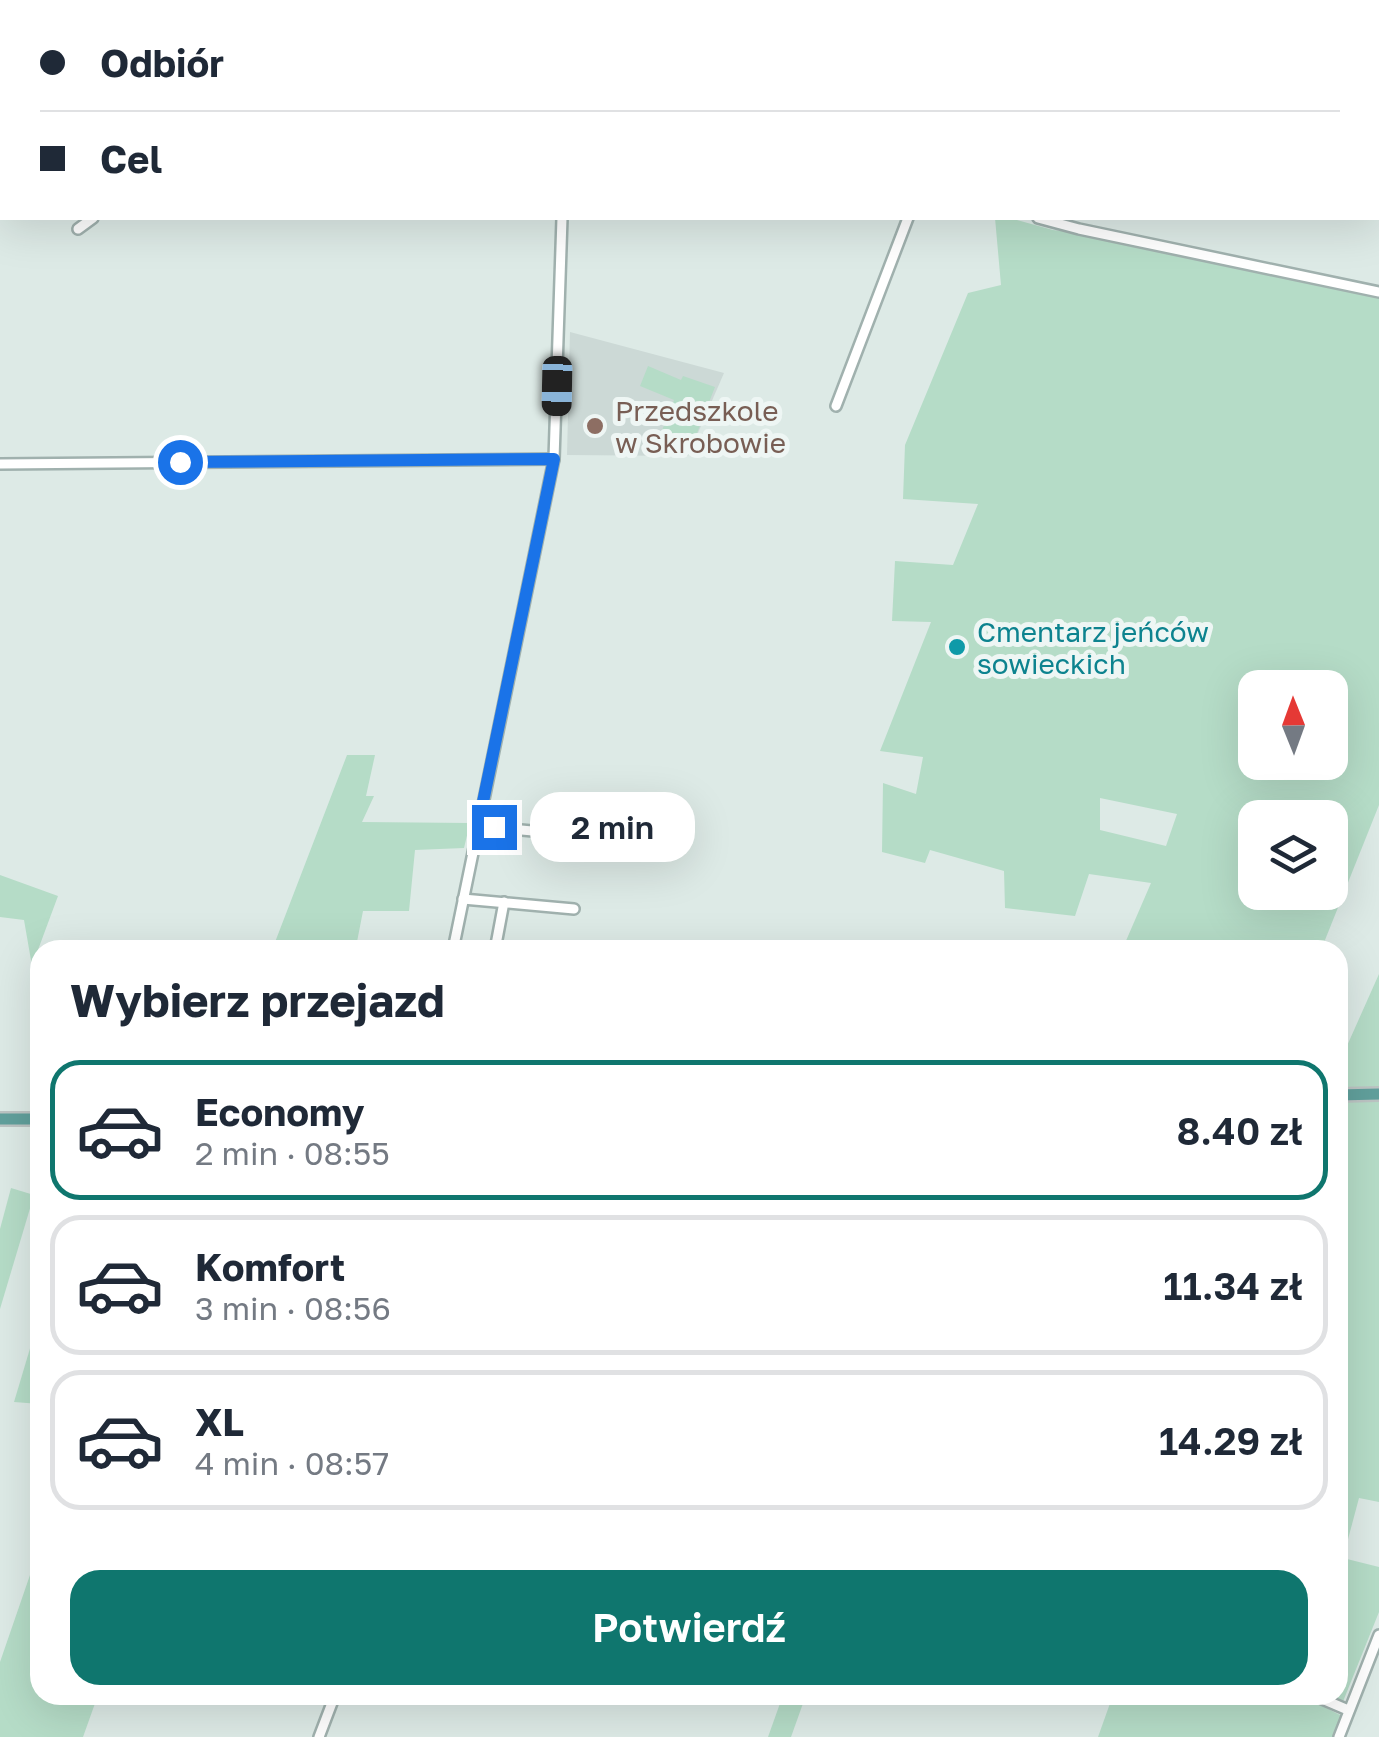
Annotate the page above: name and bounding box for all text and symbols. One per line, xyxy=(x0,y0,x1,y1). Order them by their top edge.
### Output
text: Odbiór xyxy=(100,40,224,85)
text: Cel xyxy=(100,136,162,181)
car xyxy=(541,356,573,416)
place label: Przedszkole w Skrobowie xyxy=(615,394,786,459)
marker: Przedszkole w Skrobowie xyxy=(584,415,606,437)
route start xyxy=(158,440,203,485)
place label: Cmentarz jeńców sowieckich xyxy=(977,615,1209,680)
marker: Cmentarz jeńców sowieckich xyxy=(946,636,968,658)
north arrow xyxy=(1238,670,1348,780)
map controls xyxy=(1238,670,1348,910)
callout: 2 min xyxy=(529,792,694,862)
button: layers xyxy=(1238,800,1348,910)
route end xyxy=(472,805,517,850)
text: 2 min xyxy=(571,808,654,846)
text: Wybierz przejazd xyxy=(70,973,445,1027)
icon: car xyxy=(75,1085,165,1175)
text: Economy xyxy=(195,1089,364,1134)
text: 8.40 zł xyxy=(1176,1108,1303,1153)
text: 2 min · 08:55 xyxy=(195,1134,390,1172)
icon: car xyxy=(75,1240,165,1330)
text: Komfort xyxy=(195,1244,345,1289)
text: 11.34 zł xyxy=(1163,1263,1303,1308)
text: 3 min · 08:56 xyxy=(195,1289,391,1327)
icon: car xyxy=(75,1395,165,1485)
text: XL xyxy=(195,1399,244,1444)
text: 14.29 zł xyxy=(1159,1418,1303,1463)
text: 4 min · 08:57 xyxy=(195,1444,389,1482)
button: Potwierdź xyxy=(70,1570,1308,1685)

